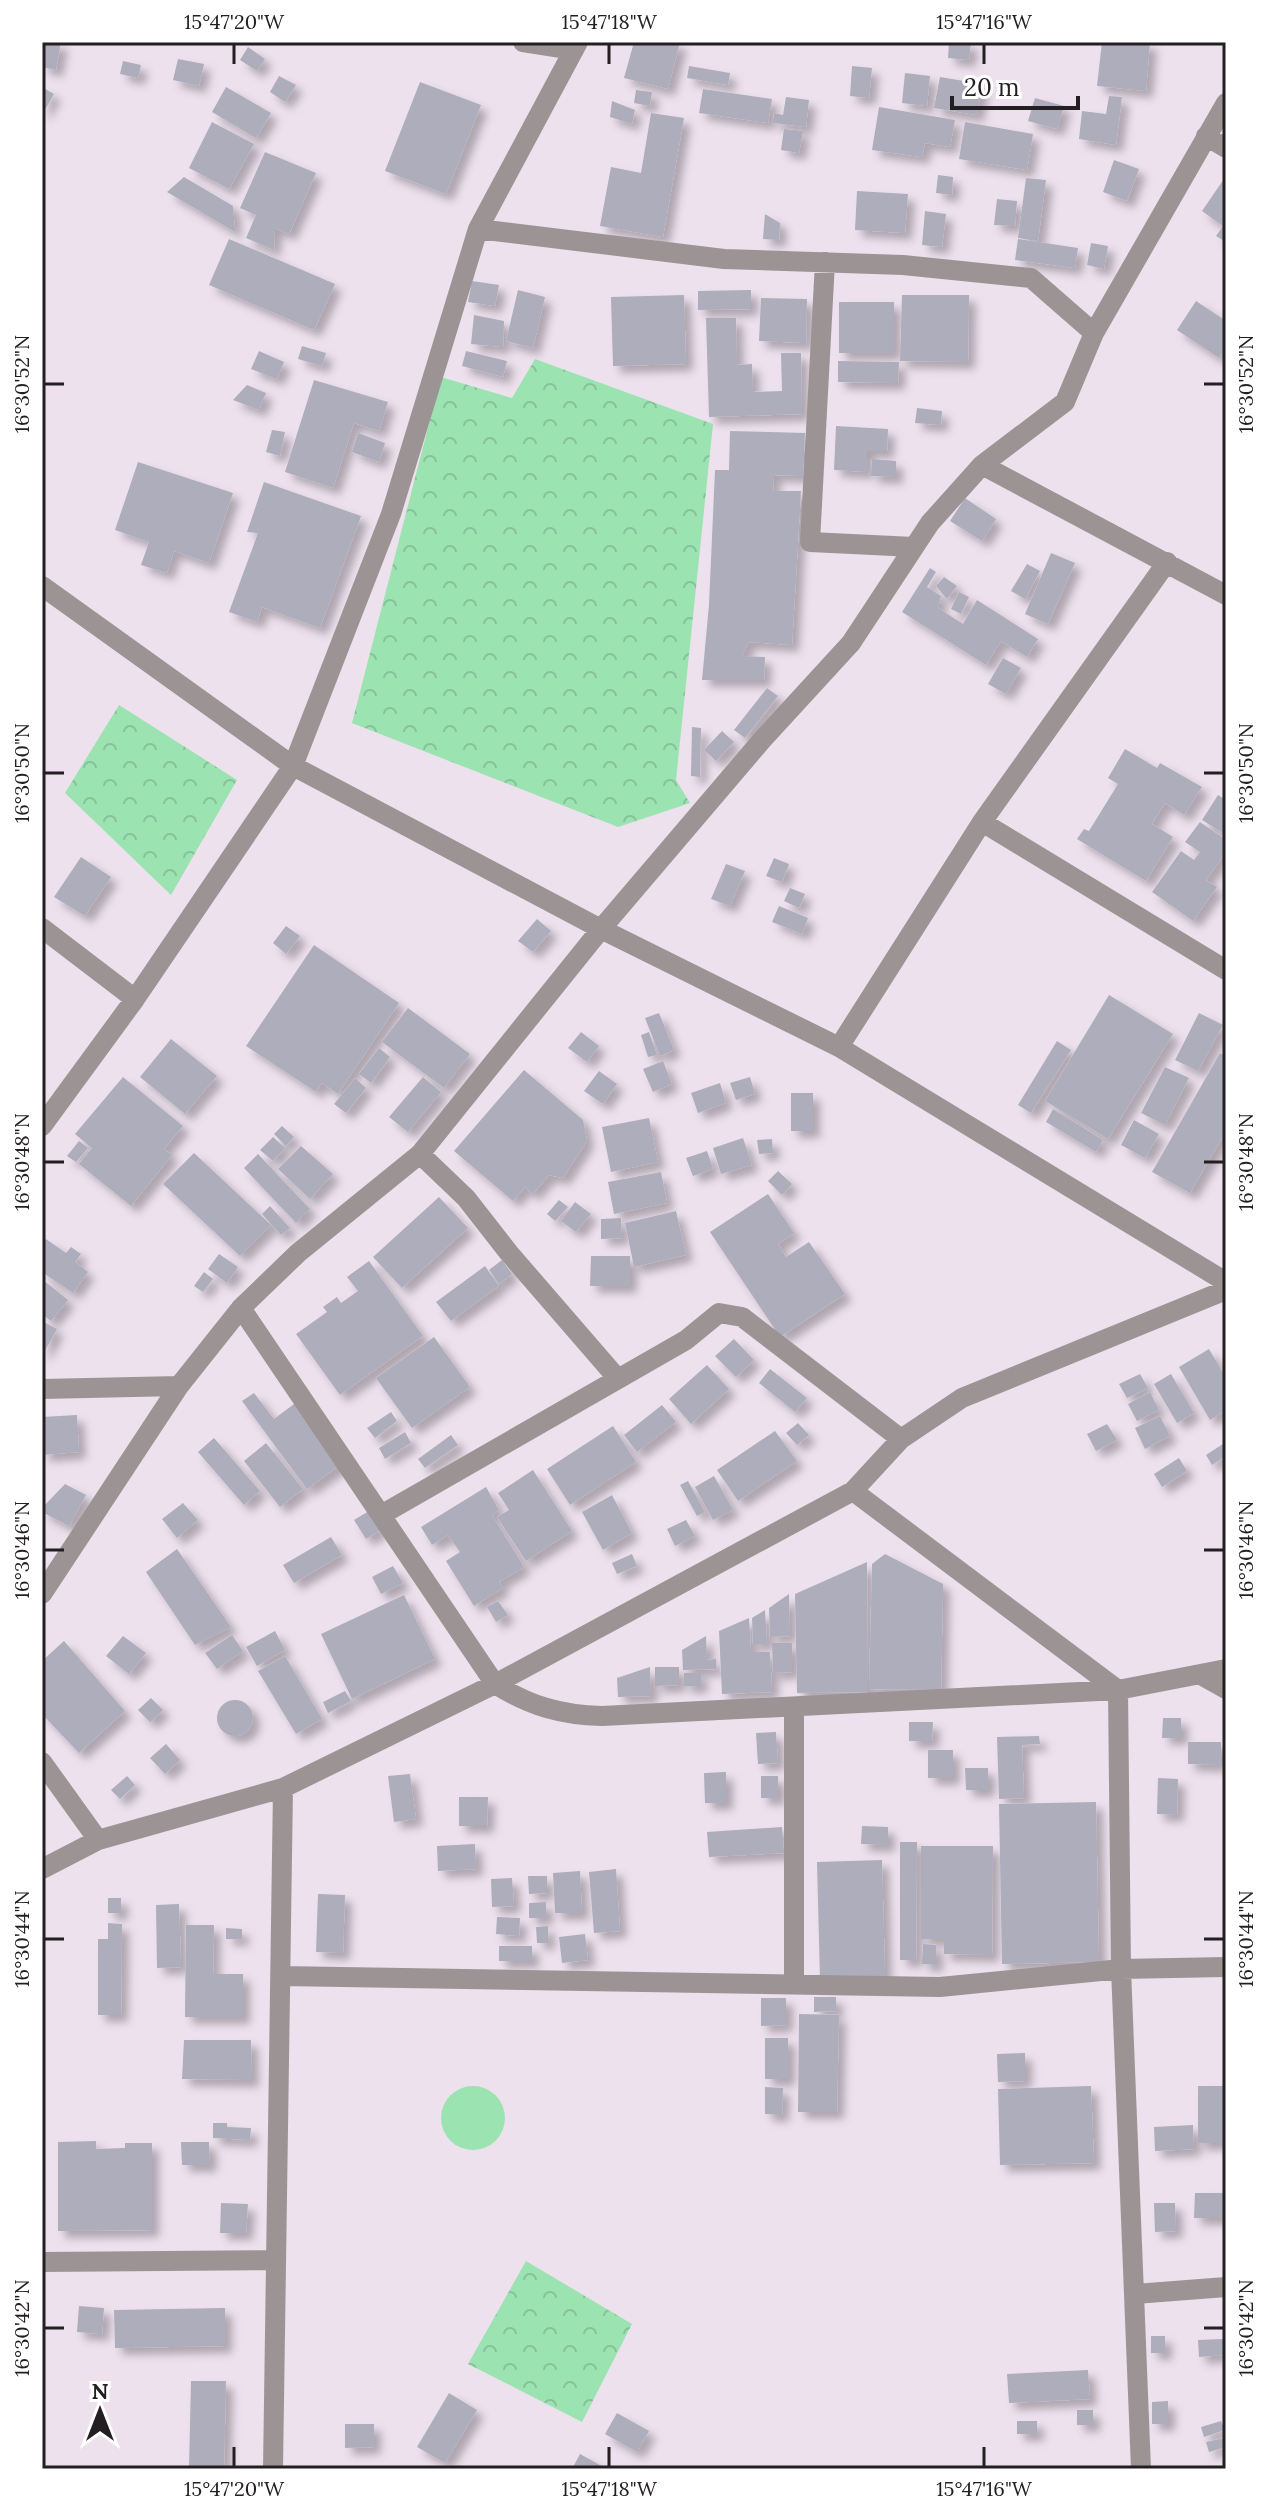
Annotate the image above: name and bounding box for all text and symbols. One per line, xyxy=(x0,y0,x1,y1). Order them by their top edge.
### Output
text: 15°47'20"W xyxy=(184,9,285,34)
text: 15°47'18"W xyxy=(561,9,658,34)
text: 15°47'16"W xyxy=(936,9,1033,34)
scale bar xyxy=(952,60,1078,110)
text: 20 m xyxy=(964,72,1020,103)
text: 16°30'52"N xyxy=(9,335,34,433)
text: 16°30'52"N xyxy=(1233,335,1258,433)
text: 16°30'50"N xyxy=(9,723,34,823)
text: 16°30'50"N xyxy=(1233,723,1258,823)
text: 16°30'48"N xyxy=(9,1113,34,1211)
text: 16°30'48"N xyxy=(1233,1113,1258,1211)
text: 16°30'46"N xyxy=(9,1501,34,1599)
text: 16°30'46"N xyxy=(1233,1501,1258,1599)
text: 16°30'44"N xyxy=(9,1890,34,1988)
text: 16°30'44"N xyxy=(1233,1890,1258,1988)
text: 16°30'42"N xyxy=(9,2279,34,2377)
text: 16°30'42"N xyxy=(1233,2279,1258,2377)
north arrow xyxy=(60,2371,140,2451)
text: N xyxy=(91,2377,109,2405)
text: 15°47'20"W xyxy=(184,2476,285,2501)
text: 15°47'18"W xyxy=(561,2476,658,2501)
text: 15°47'16"W xyxy=(936,2476,1033,2501)

